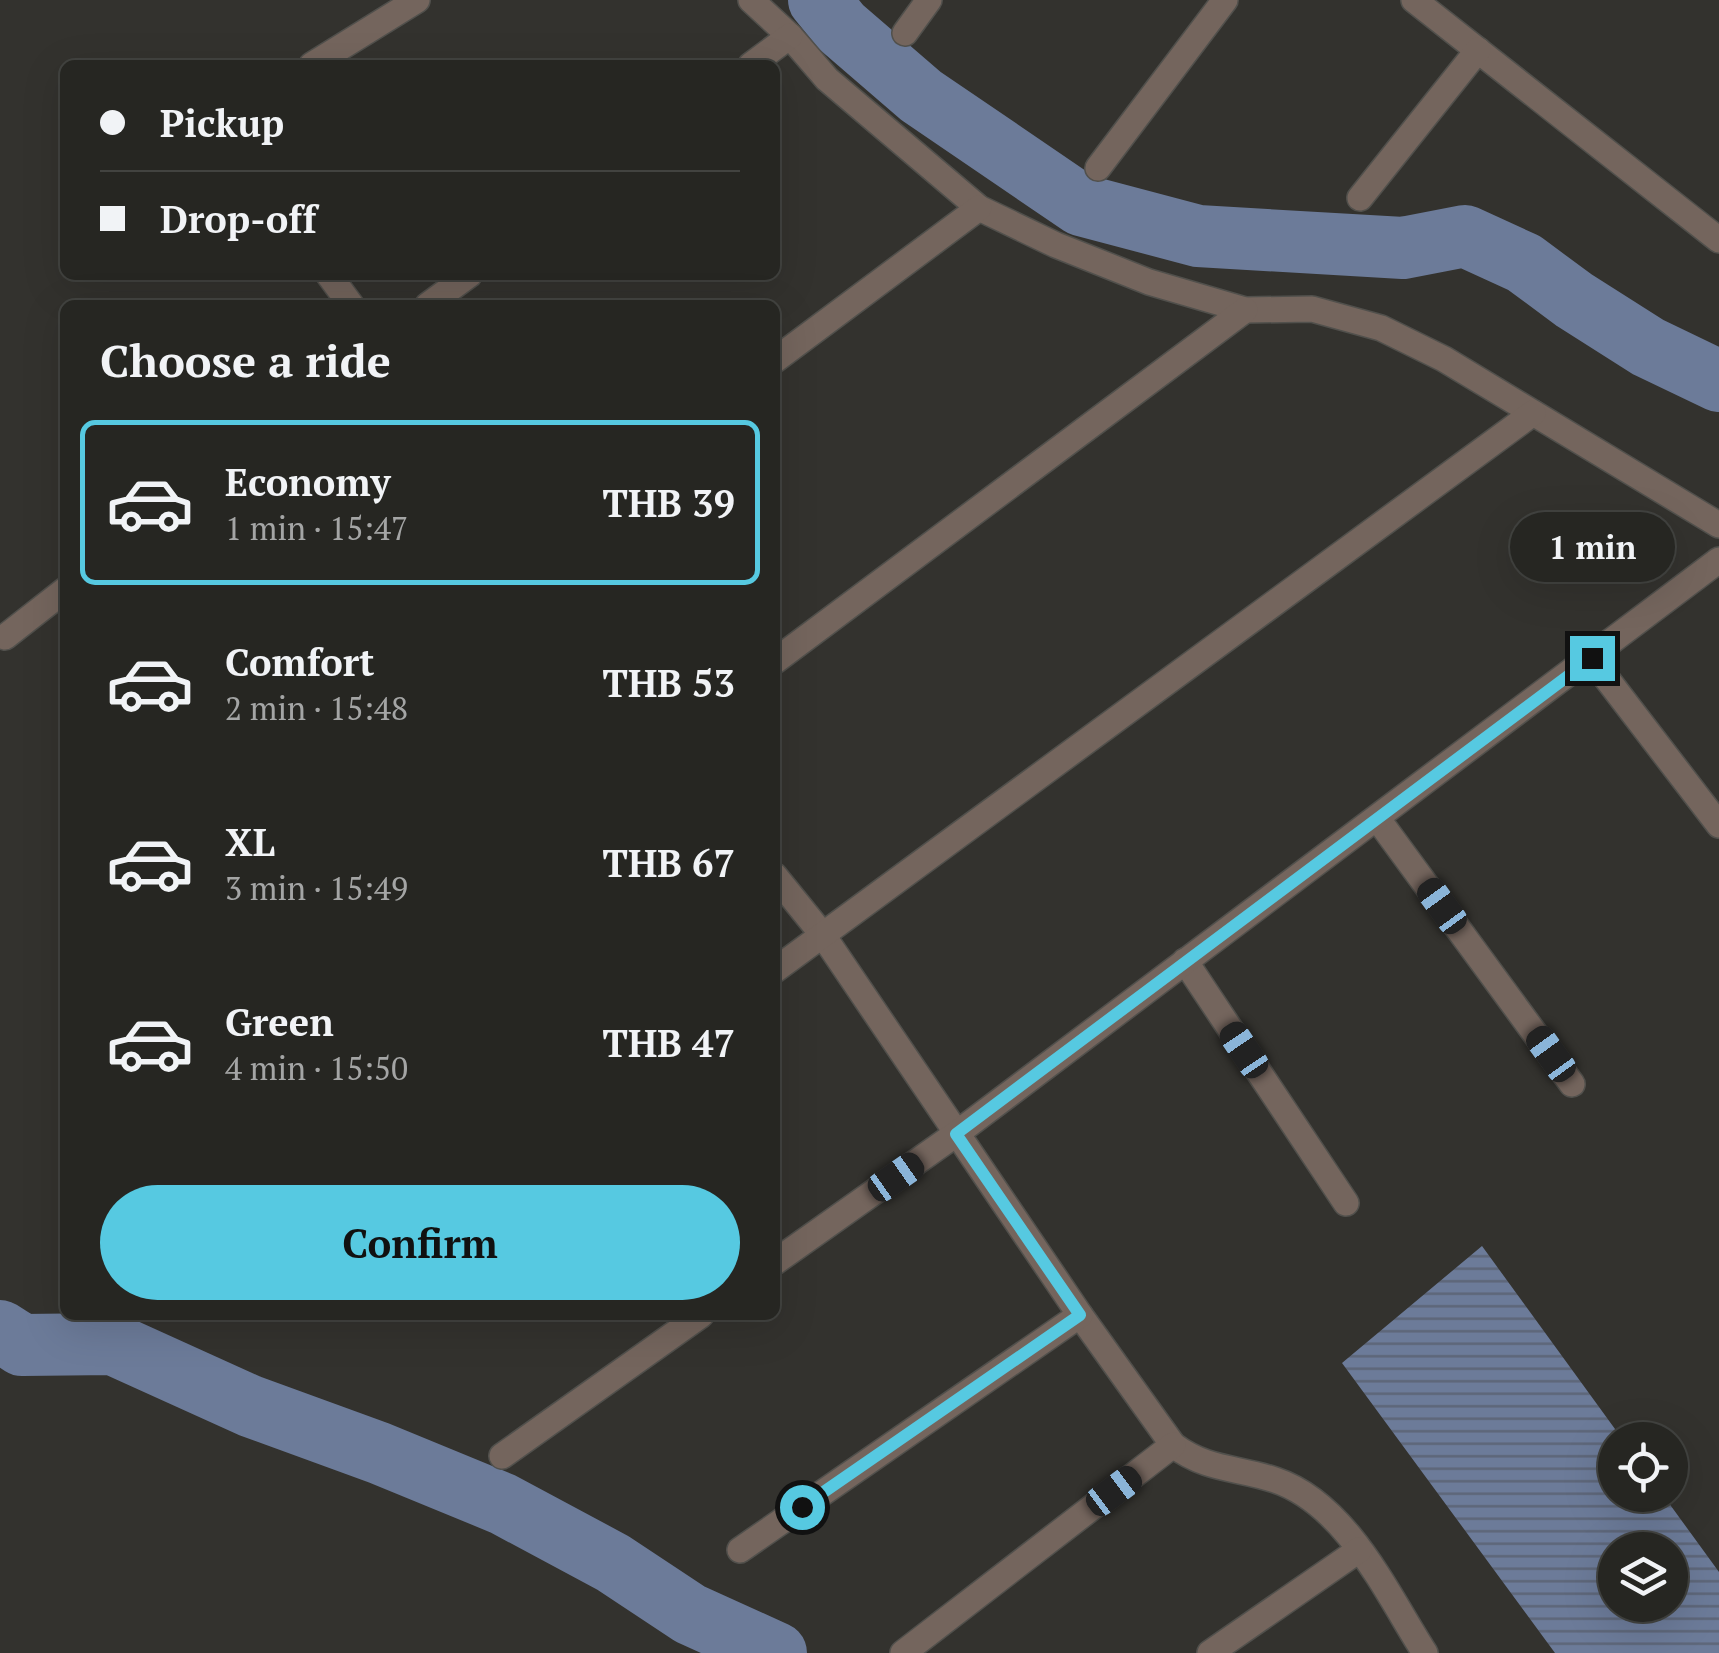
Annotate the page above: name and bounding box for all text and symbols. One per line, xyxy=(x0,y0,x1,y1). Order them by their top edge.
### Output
text: Pickup xyxy=(160,98,284,148)
text: Drop-off xyxy=(160,194,317,244)
text: Choose a ride xyxy=(100,330,391,390)
text: Economy xyxy=(225,457,391,507)
icon: car xyxy=(105,458,195,548)
text: THB 39 xyxy=(603,478,735,528)
text: 1 min · 15:47 xyxy=(225,507,408,549)
callout: 1 min xyxy=(1510,513,1674,583)
text: 1 min xyxy=(1549,526,1636,568)
route end xyxy=(1570,636,1615,681)
text: Comfort xyxy=(225,637,374,687)
icon: car xyxy=(105,638,195,728)
text: THB 53 xyxy=(603,658,735,708)
text: 2 min · 15:48 xyxy=(225,687,408,729)
text: XL xyxy=(225,817,275,867)
icon: car xyxy=(105,818,195,908)
text: THB 67 xyxy=(603,838,735,888)
text: 3 min · 15:49 xyxy=(225,867,408,909)
car xyxy=(1412,873,1472,939)
text: Green xyxy=(225,997,334,1047)
icon: car xyxy=(105,998,195,1088)
car xyxy=(1215,1017,1273,1083)
text: THB 47 xyxy=(603,1018,735,1068)
car xyxy=(1521,1021,1581,1087)
text: 4 min · 15:50 xyxy=(225,1047,408,1089)
car xyxy=(863,1148,929,1206)
button: Confirm xyxy=(100,1185,740,1300)
map controls xyxy=(1598,1422,1688,1622)
button: locate xyxy=(1598,1422,1688,1512)
car xyxy=(1081,1461,1147,1521)
route start xyxy=(780,1485,825,1530)
button: layers xyxy=(1598,1532,1688,1622)

